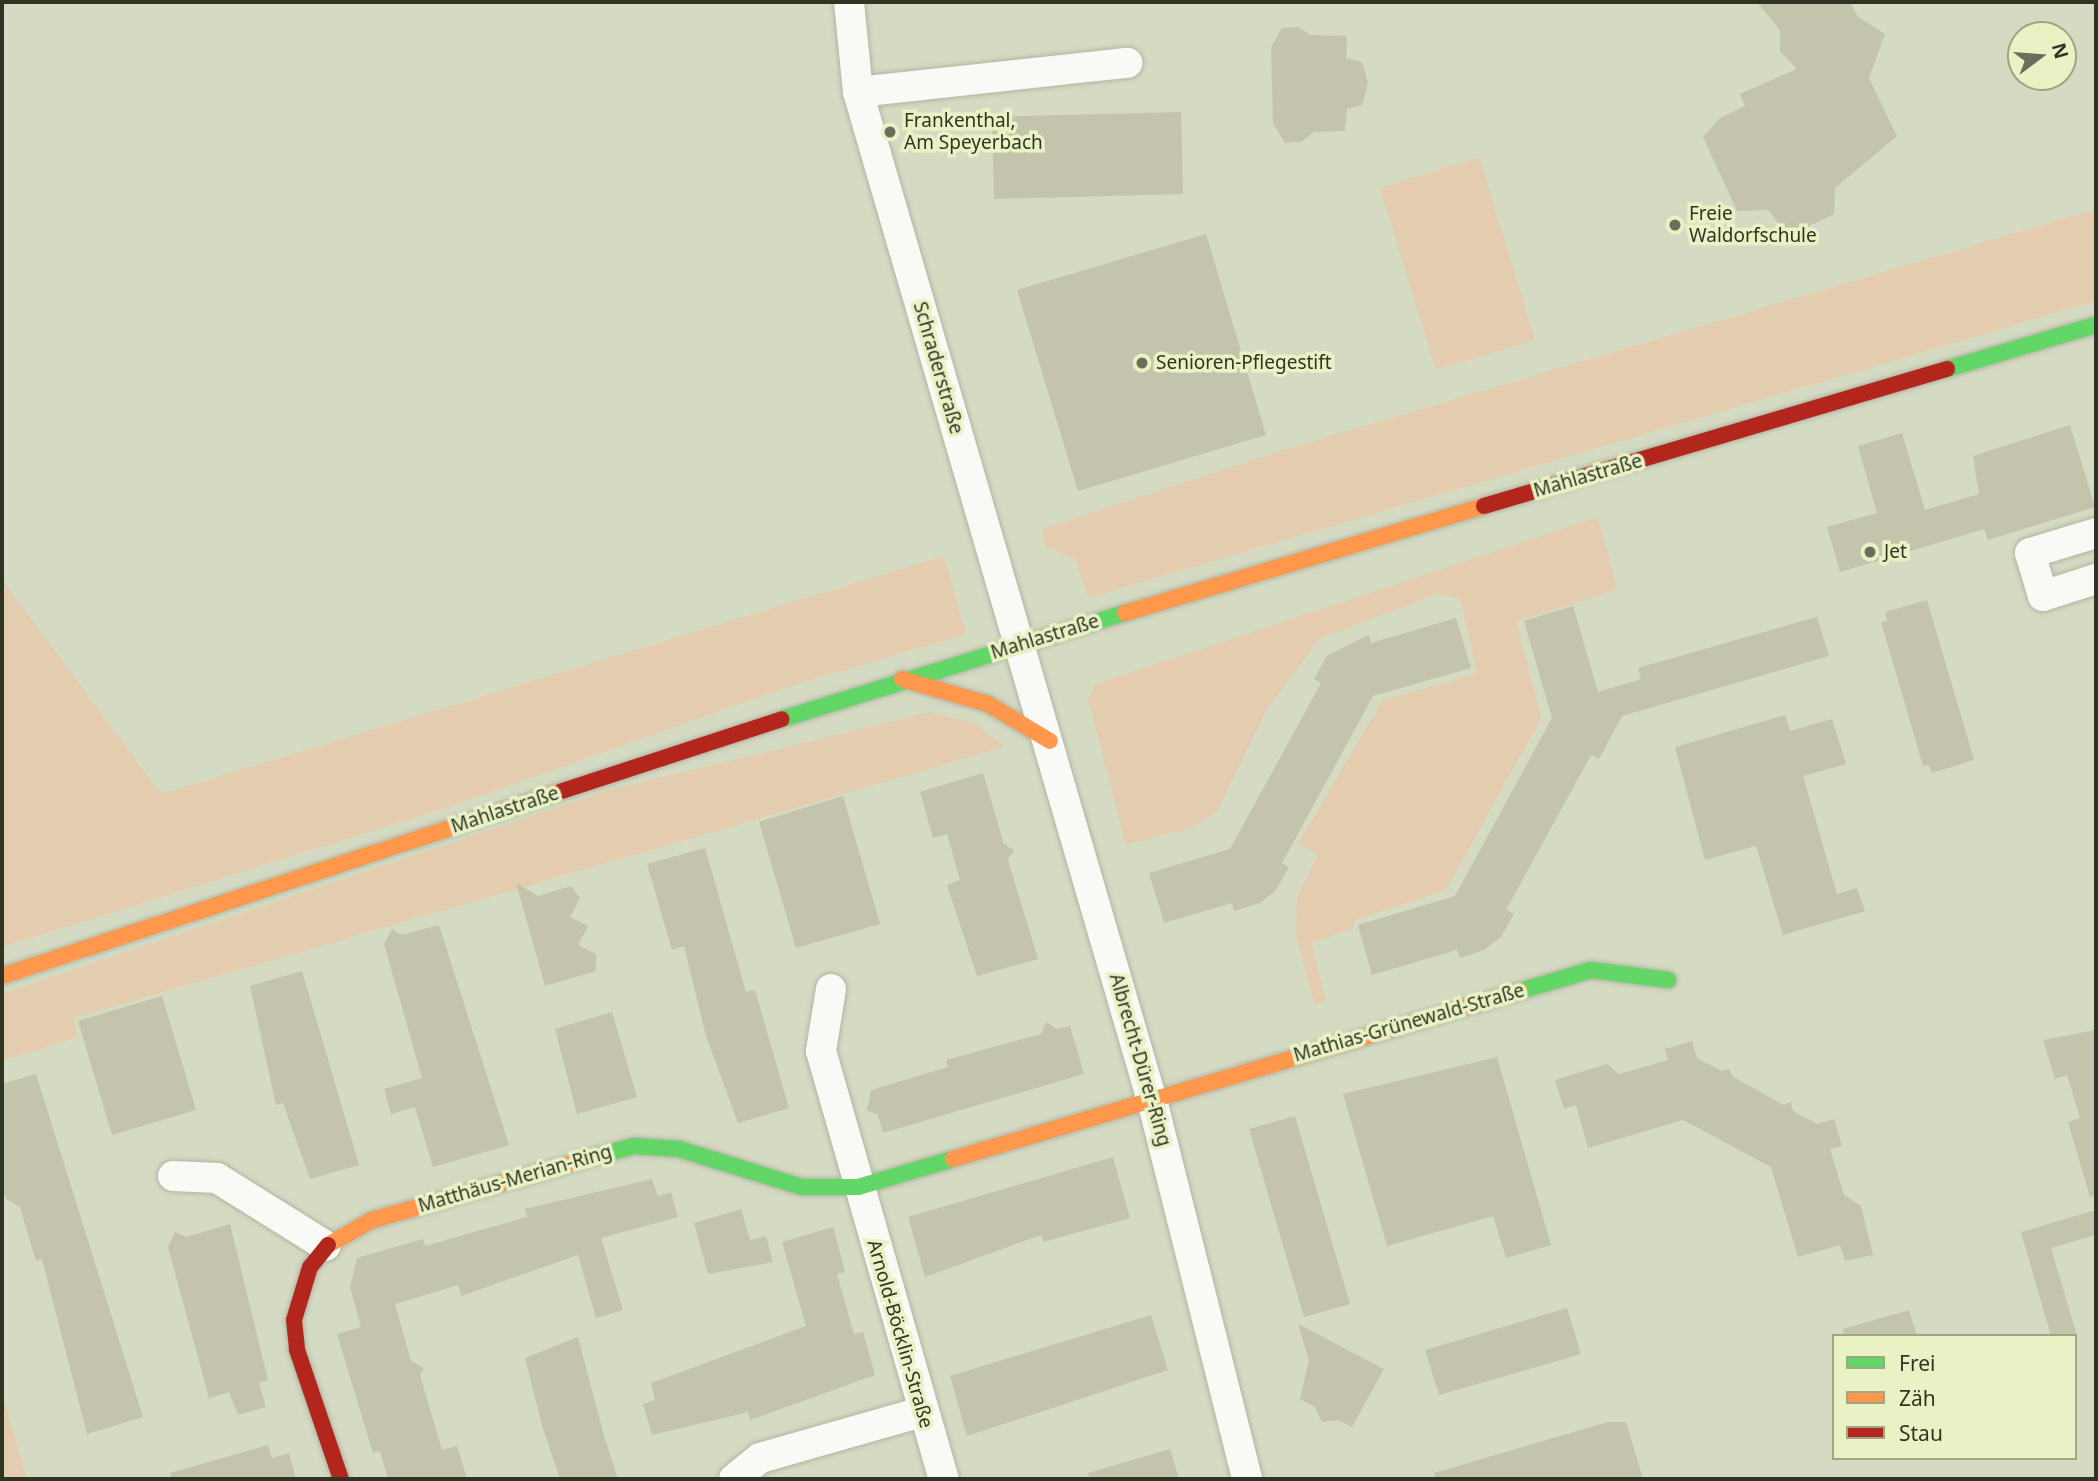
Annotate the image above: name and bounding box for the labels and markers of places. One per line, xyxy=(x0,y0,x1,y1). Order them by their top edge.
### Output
place label: Frankenthal, Am Speyerbach xyxy=(904,110,1043,154)
marker: Frankenthal, Am Speyerbach xyxy=(882,124,898,140)
place label: Freie Waldorfschule xyxy=(1689,203,1817,247)
marker: Freie Waldorfschule xyxy=(1667,217,1683,233)
place label: Senioren-Pflegestift xyxy=(1156,352,1332,374)
marker: Senioren-Pflegestift xyxy=(1134,355,1150,371)
place label: Jet xyxy=(1884,541,1907,563)
marker: Jet xyxy=(1862,544,1878,560)

